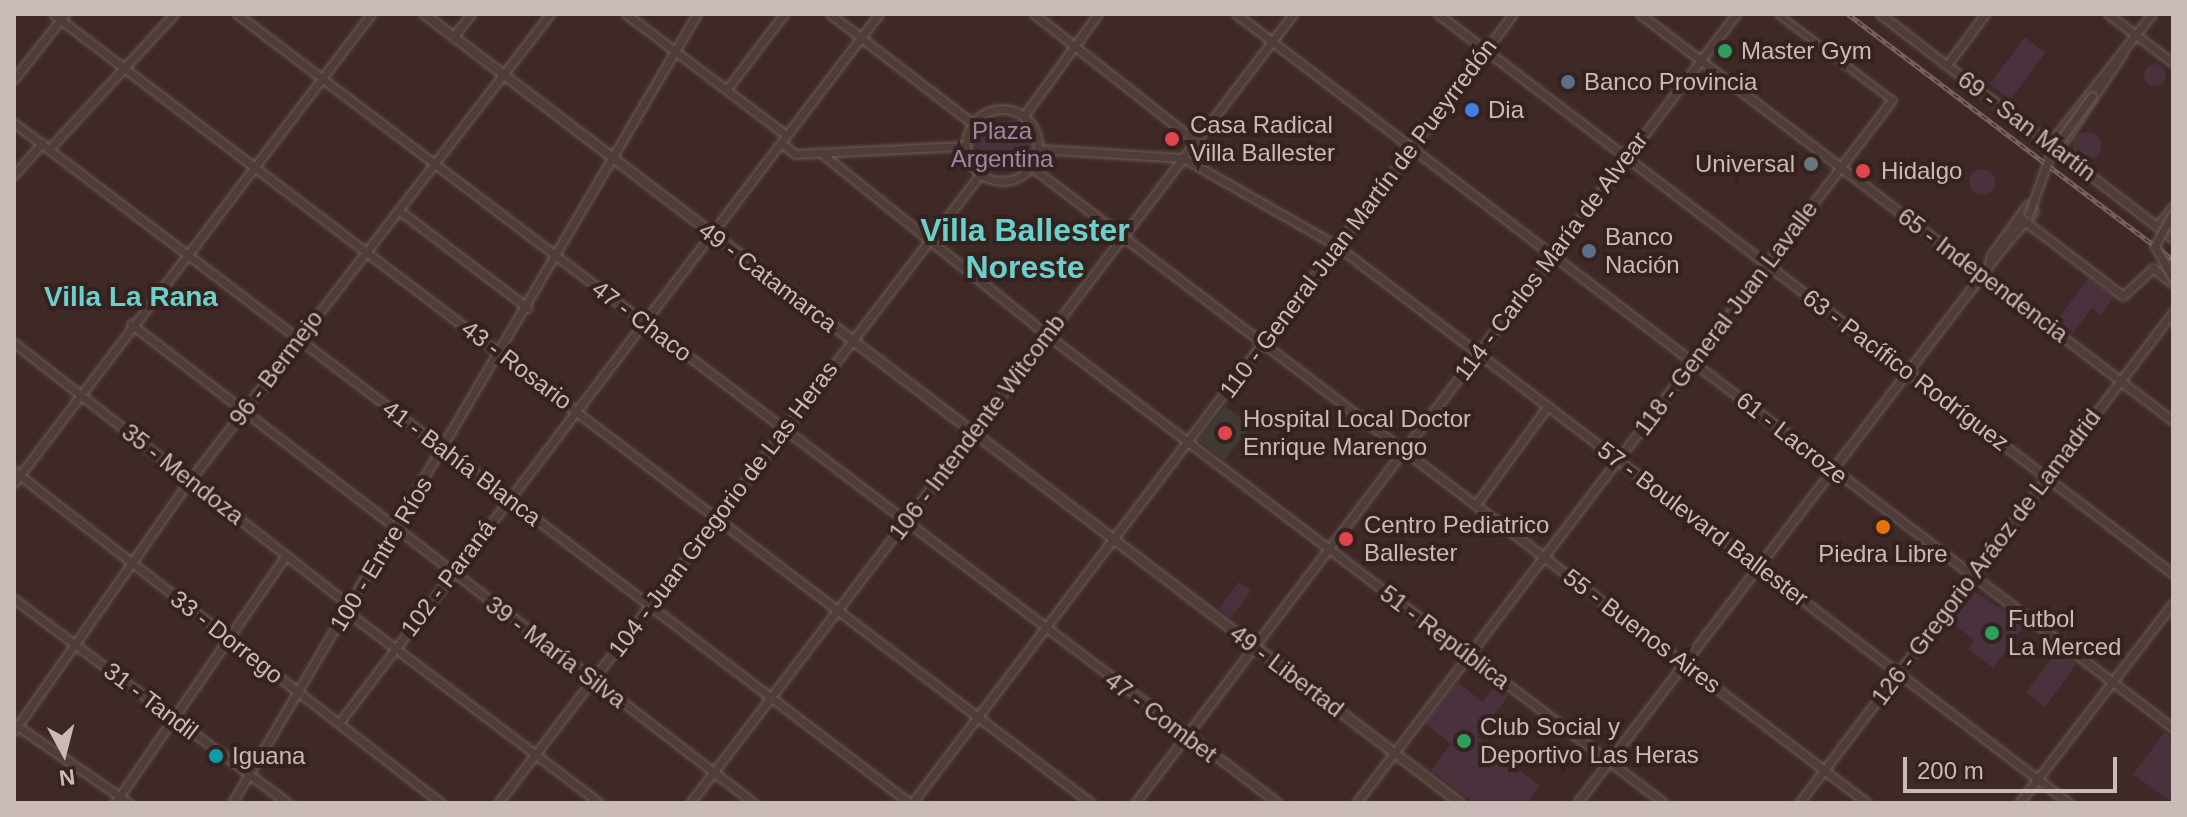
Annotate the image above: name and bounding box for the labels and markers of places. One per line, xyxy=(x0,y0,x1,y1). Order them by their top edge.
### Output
place label: Master Gym xyxy=(1741,37,1872,65)
marker: Master Gym xyxy=(1716,42,1734,60)
place label: Banco Provincia xyxy=(1584,68,1757,96)
marker: Banco Provincia xyxy=(1559,73,1577,91)
place label: Dia xyxy=(1488,96,1524,124)
marker: Dia xyxy=(1463,101,1481,119)
place label: Casa Radical Villa Ballester xyxy=(1190,111,1335,167)
marker: Casa Radical Villa Ballester xyxy=(1161,128,1183,150)
place label: Universal xyxy=(1695,150,1795,178)
marker: Universal xyxy=(1802,155,1820,173)
place label: Hidalgo xyxy=(1881,157,1962,185)
marker: Hidalgo xyxy=(1852,160,1874,182)
place label: Banco Nación xyxy=(1605,223,1680,279)
marker: Banco Nación xyxy=(1580,242,1598,260)
place label: Hospital Local Doctor Enrique Marengo xyxy=(1243,405,1471,461)
marker: Hospital Local Doctor Enrique Marengo xyxy=(1214,422,1236,444)
place label: Centro Pediatrico Ballester xyxy=(1364,511,1549,567)
marker: Piedra Libre xyxy=(1874,518,1892,536)
marker: Centro Pediatrico Ballester xyxy=(1335,528,1357,550)
place label: Piedra Libre xyxy=(1818,540,1948,568)
place label: Futbol La Merced xyxy=(2008,605,2121,661)
marker: Futbol La Merced xyxy=(1983,624,2001,642)
place label: Club Social y Deportivo Las Heras xyxy=(1480,713,1699,769)
marker: Club Social y Deportivo Las Heras xyxy=(1455,732,1473,750)
place label: Iguana xyxy=(232,742,305,770)
marker: Iguana xyxy=(207,747,225,765)

